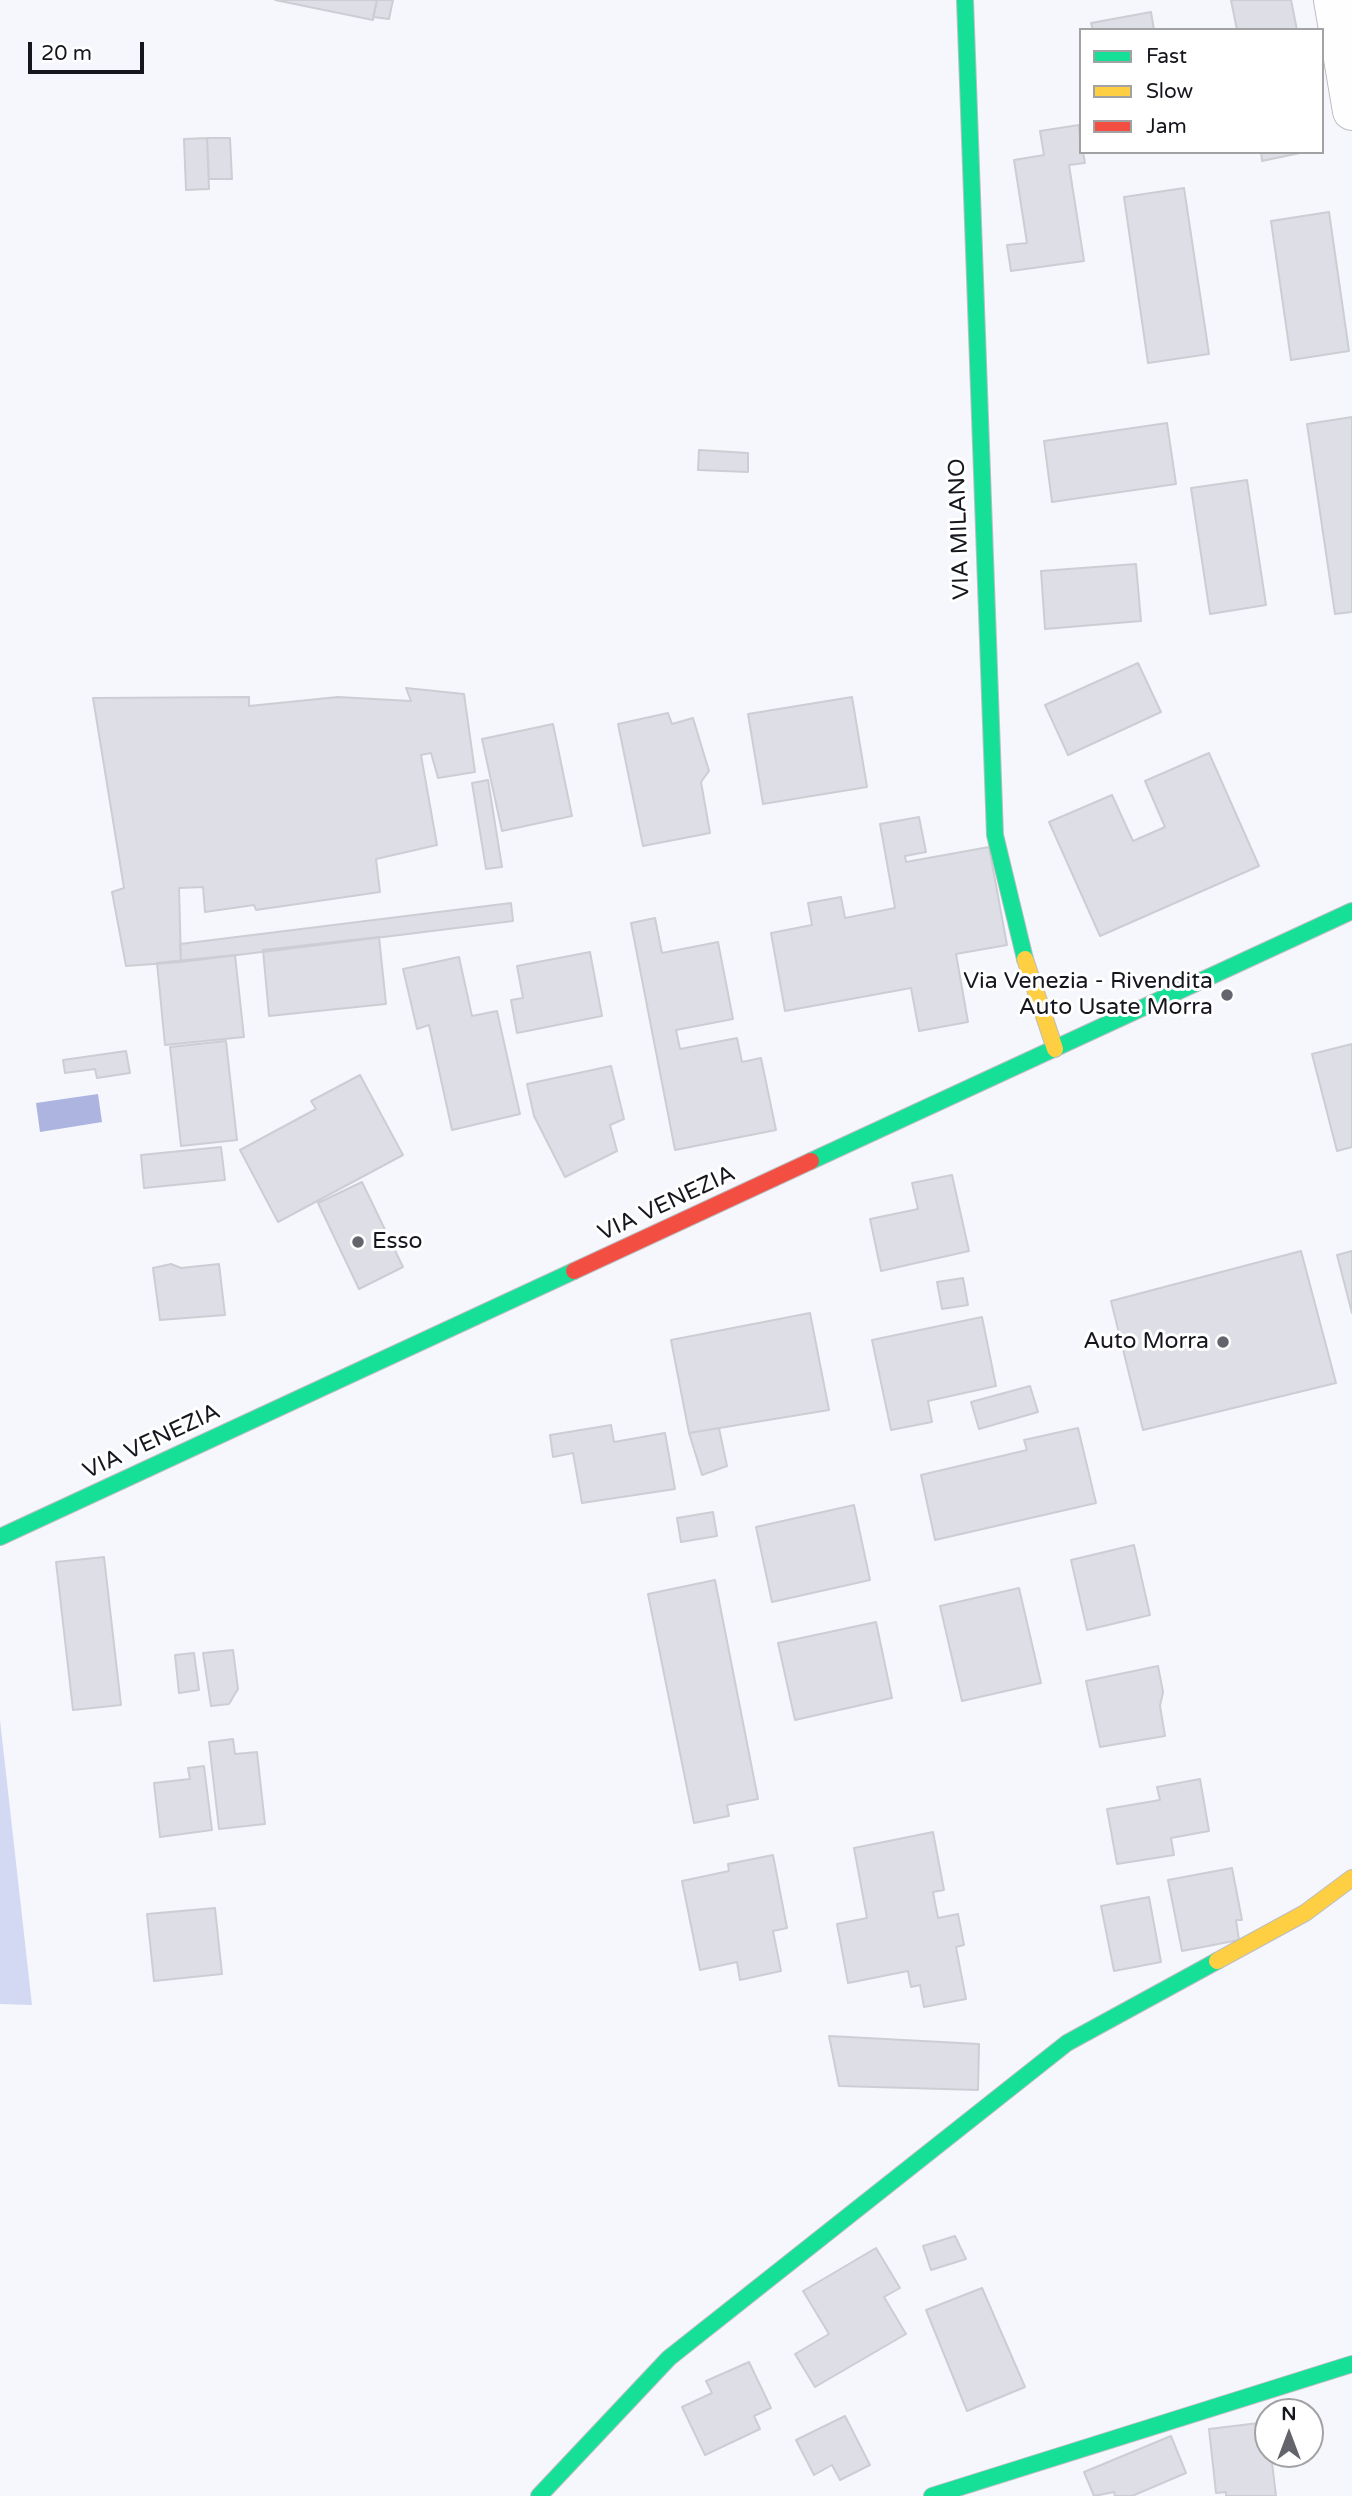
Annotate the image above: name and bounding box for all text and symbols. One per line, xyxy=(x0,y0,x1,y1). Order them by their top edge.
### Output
scale bar xyxy=(32,28,147,72)
legend xyxy=(1079,28,1324,154)
text: 20 m xyxy=(41,41,92,66)
text: Fast xyxy=(1146,44,1187,69)
text: Slow xyxy=(1146,79,1193,104)
text: Jam xyxy=(1146,114,1187,139)
street label: VIA MILANO xyxy=(944,458,976,600)
place label: Via Venezia - Rivendita Auto Usate Morra xyxy=(963,968,1213,1022)
marker: Via Venezia - Rivendita Auto Usate Morra xyxy=(1219,987,1235,1003)
street label: VIA VENEZIA xyxy=(594,1160,740,1248)
place label: Esso xyxy=(372,1228,423,1256)
marker: Esso xyxy=(350,1234,366,1250)
place label: Auto Morra xyxy=(1083,1328,1209,1356)
marker: Auto Morra xyxy=(1215,1334,1231,1350)
street label: VIA VENEZIA xyxy=(79,1398,225,1486)
north arrow xyxy=(1254,2398,1324,2468)
text: N xyxy=(1281,2403,1297,2425)

